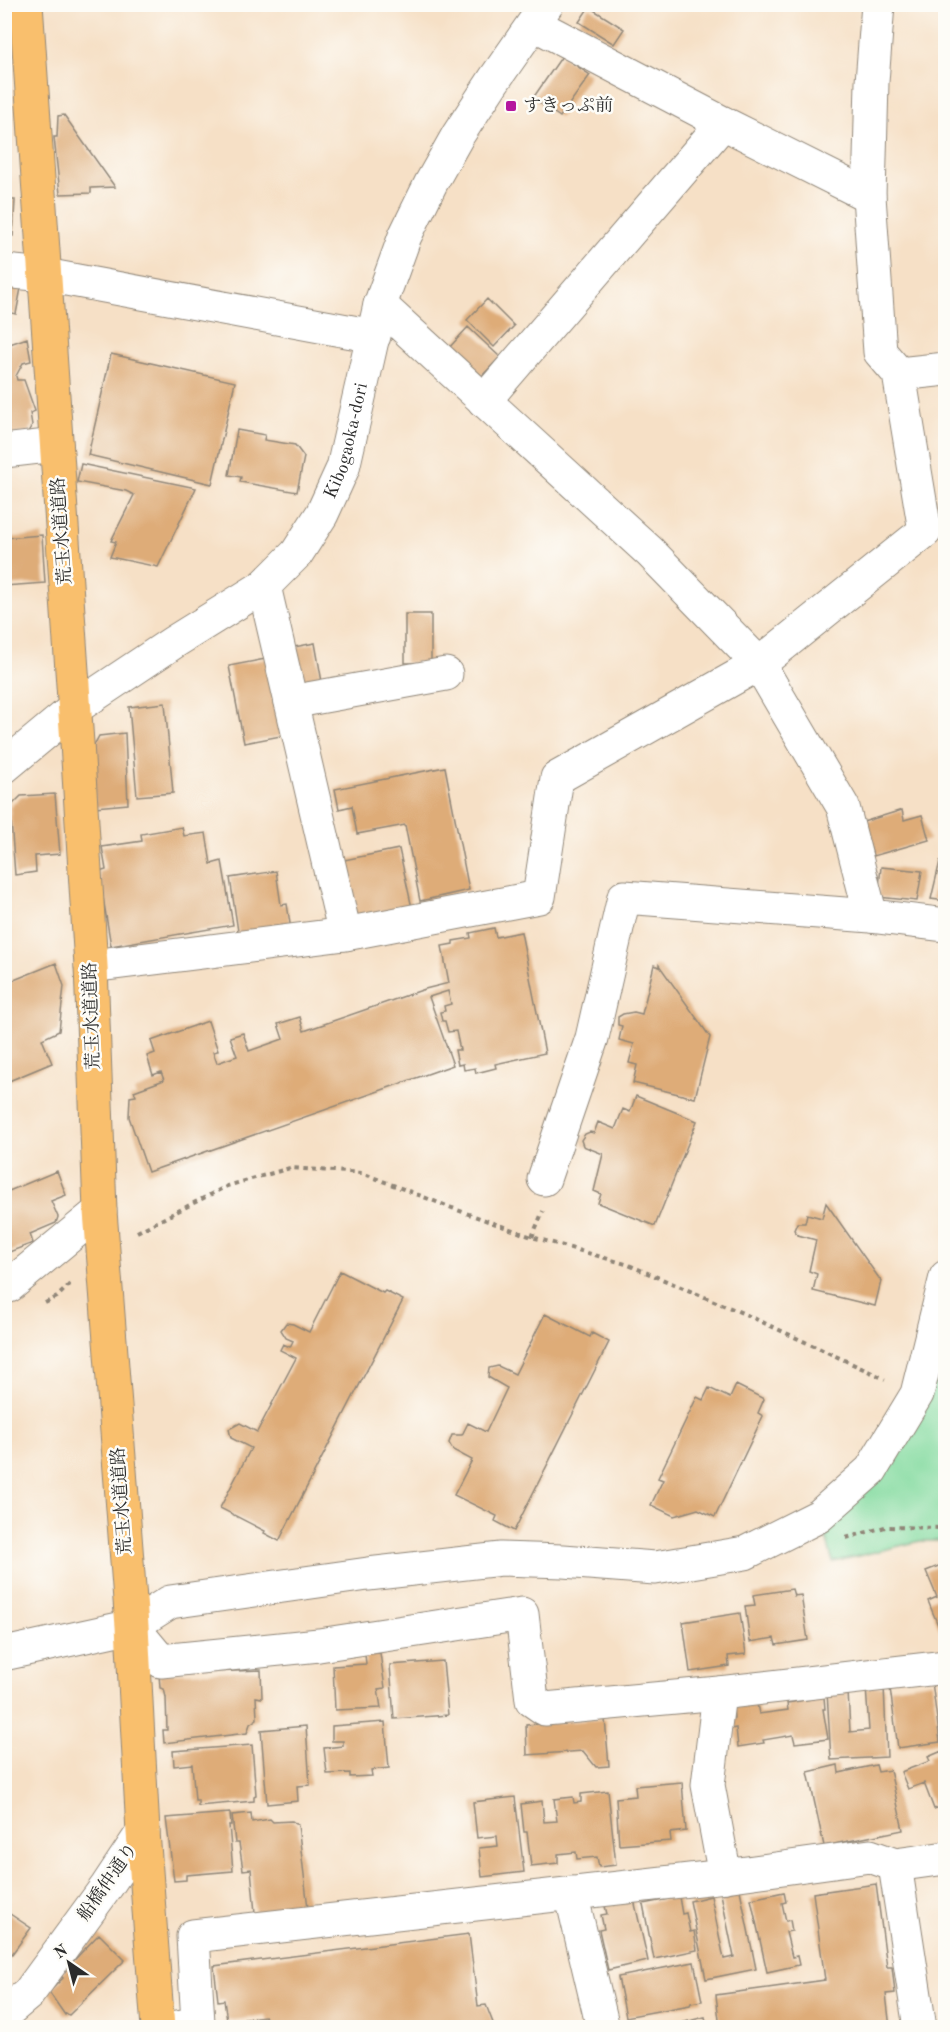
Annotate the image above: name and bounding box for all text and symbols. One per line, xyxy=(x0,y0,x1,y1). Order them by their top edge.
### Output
place label: すきっぷ前 xyxy=(523,95,613,115)
marker: すきっぷ前 xyxy=(504,99,518,113)
street label: Kibogaoka-dori xyxy=(321,381,371,502)
street label: 荒玉水道道路 xyxy=(47,477,75,586)
street label: 荒玉水道道路 xyxy=(79,962,103,1070)
street label: 荒玉水道道路 xyxy=(107,1447,135,1556)
street label: 船橋仲通り xyxy=(73,1839,141,1924)
north arrow xyxy=(39,1933,99,1993)
text: N xyxy=(52,1942,72,1962)

